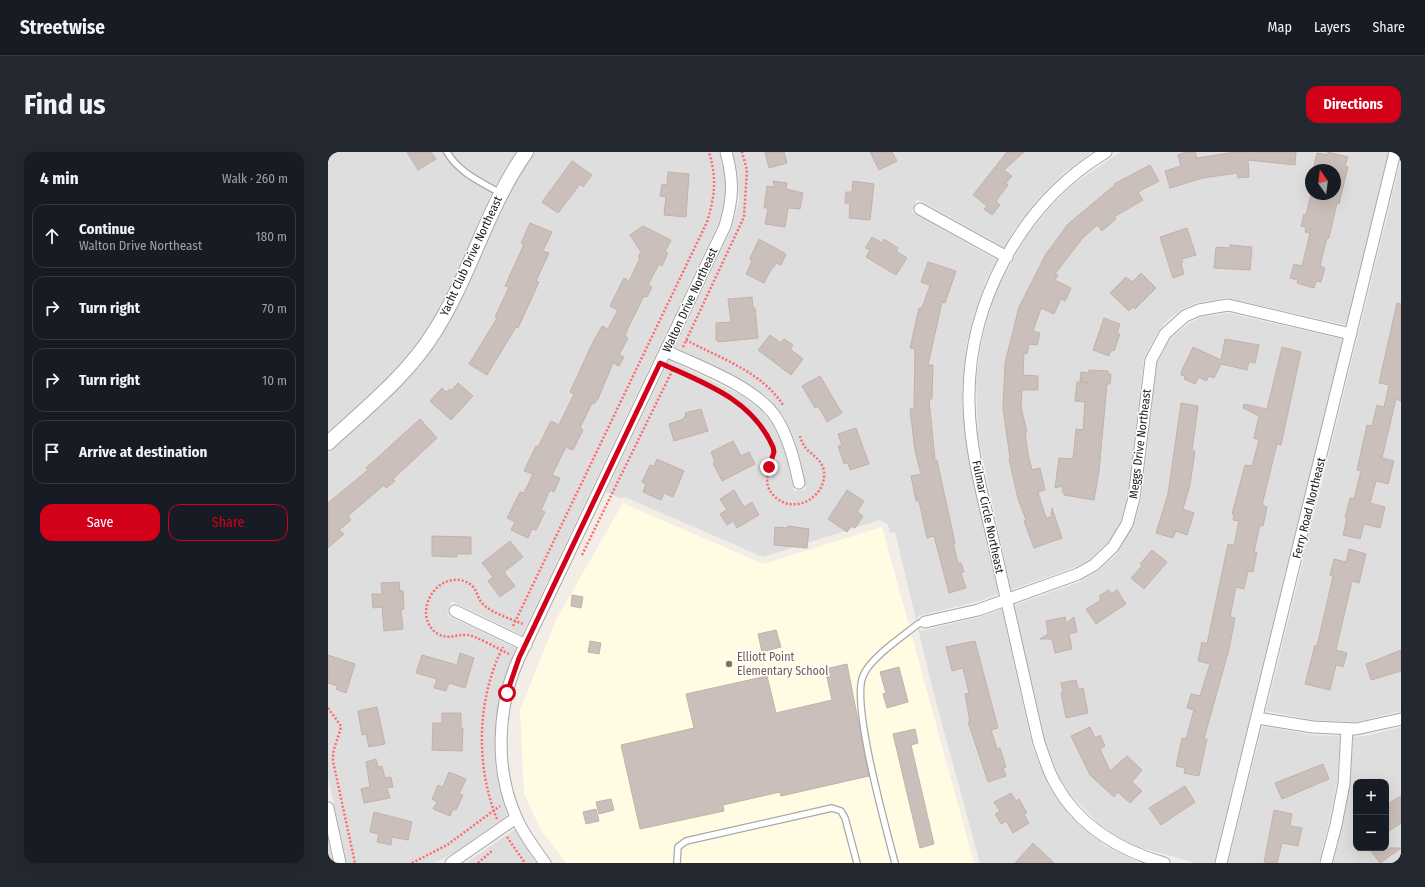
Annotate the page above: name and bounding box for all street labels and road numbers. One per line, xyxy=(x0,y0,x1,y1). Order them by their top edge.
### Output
street label: Yacht Club Drive Northeast xyxy=(437,194,505,318)
street label: Walton Drive Northeast xyxy=(660,245,720,354)
street label: Meggs Drive Northeast xyxy=(1126,388,1154,500)
street label: Ferry Road Northeast xyxy=(1290,456,1328,560)
street label: Fulmar Circle Northeast xyxy=(969,459,1007,575)

